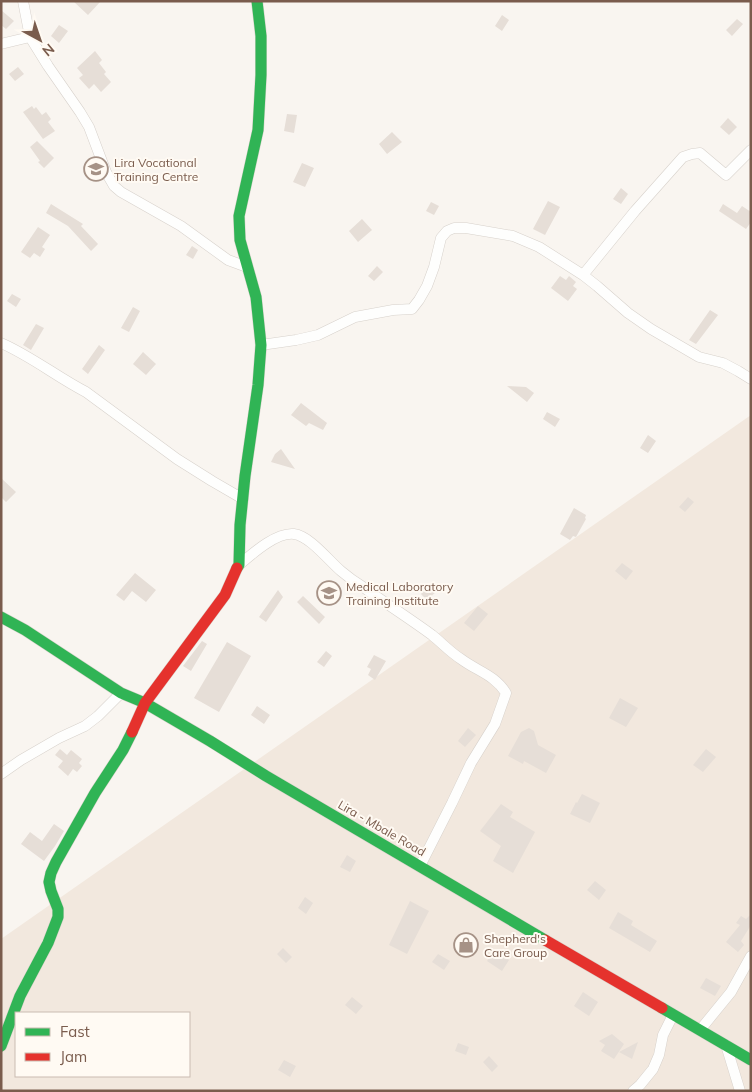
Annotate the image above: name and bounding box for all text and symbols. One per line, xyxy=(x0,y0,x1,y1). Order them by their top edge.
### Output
north arrow xyxy=(15,15,65,65)
text: N xyxy=(39,40,58,60)
place label: Lira Vocational Training Centre xyxy=(114,155,198,184)
school or university icon: Lira Vocational Training Centre xyxy=(83,156,109,182)
place label: Medical Laboratory Training Institute xyxy=(346,579,454,608)
school or university icon: Medical Laboratory Training Institute xyxy=(316,580,342,606)
street label: Lira - Mbale Road xyxy=(335,797,429,859)
place label: Shepherd's Care Group xyxy=(484,931,547,960)
shop icon: Shepherd's Care Group xyxy=(453,932,479,958)
legend xyxy=(15,1012,190,1077)
text: Fast xyxy=(60,1022,90,1041)
text: Jam xyxy=(60,1047,87,1066)

